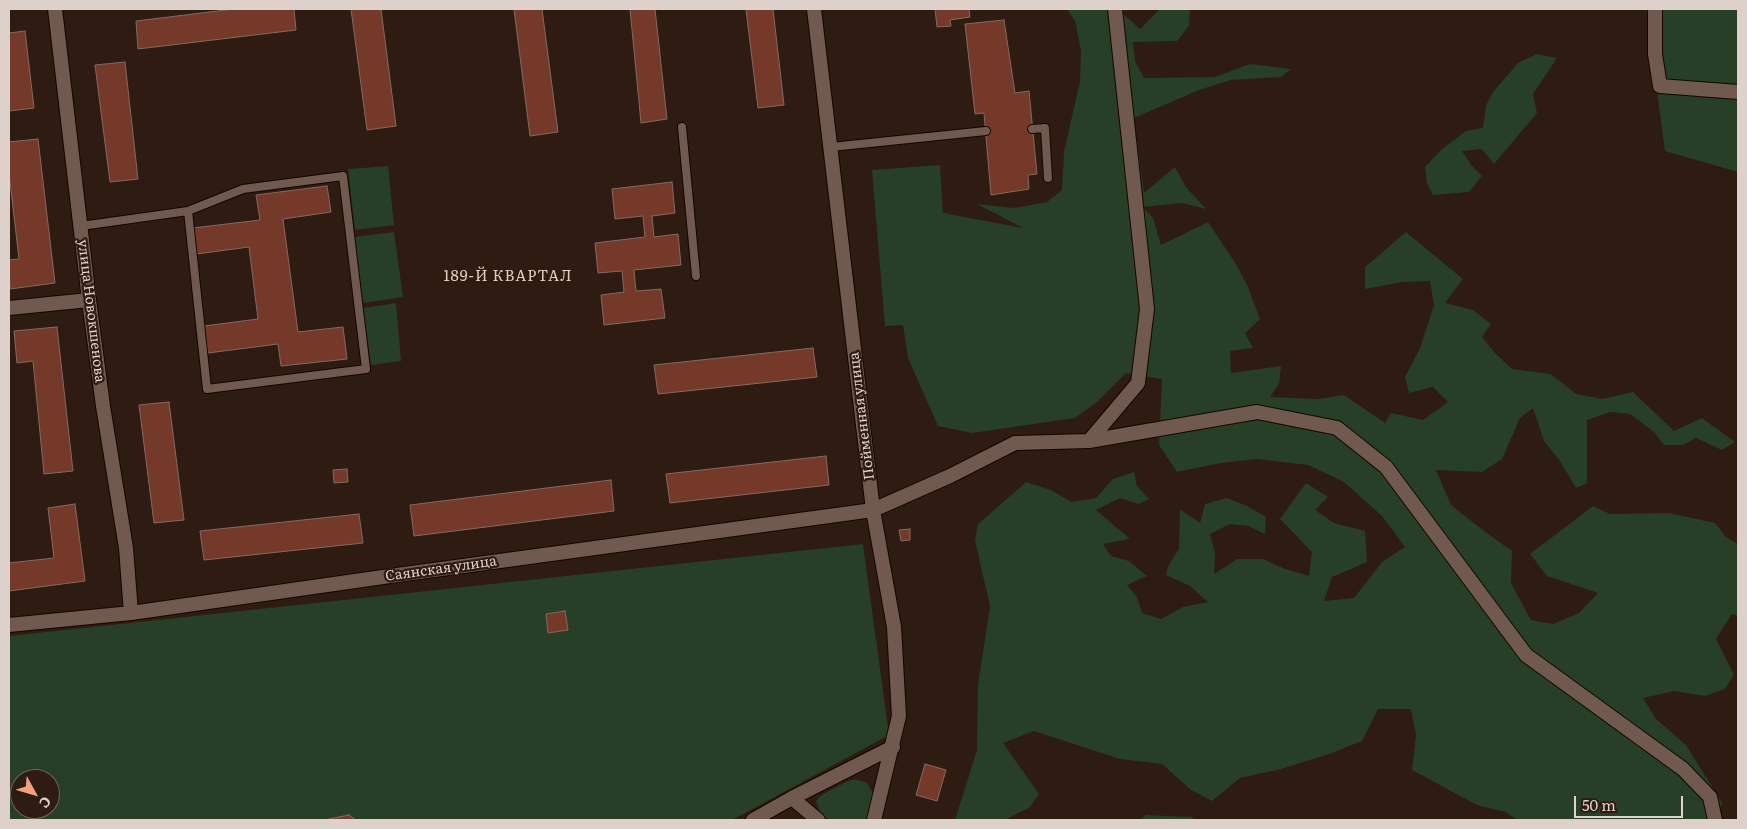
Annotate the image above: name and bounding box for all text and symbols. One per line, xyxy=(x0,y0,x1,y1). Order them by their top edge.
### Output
street label: улица Новокшенова xyxy=(74,238,108,384)
district label: 189-Й КВАРТАЛ xyxy=(442,268,574,286)
street label: Пойменная улица xyxy=(846,351,878,481)
street label: Саянская улица xyxy=(384,553,498,585)
north arrow xyxy=(10,769,60,819)
scale bar xyxy=(1577,786,1686,818)
text: С xyxy=(35,793,57,813)
text: 50 m xyxy=(1582,793,1616,816)

